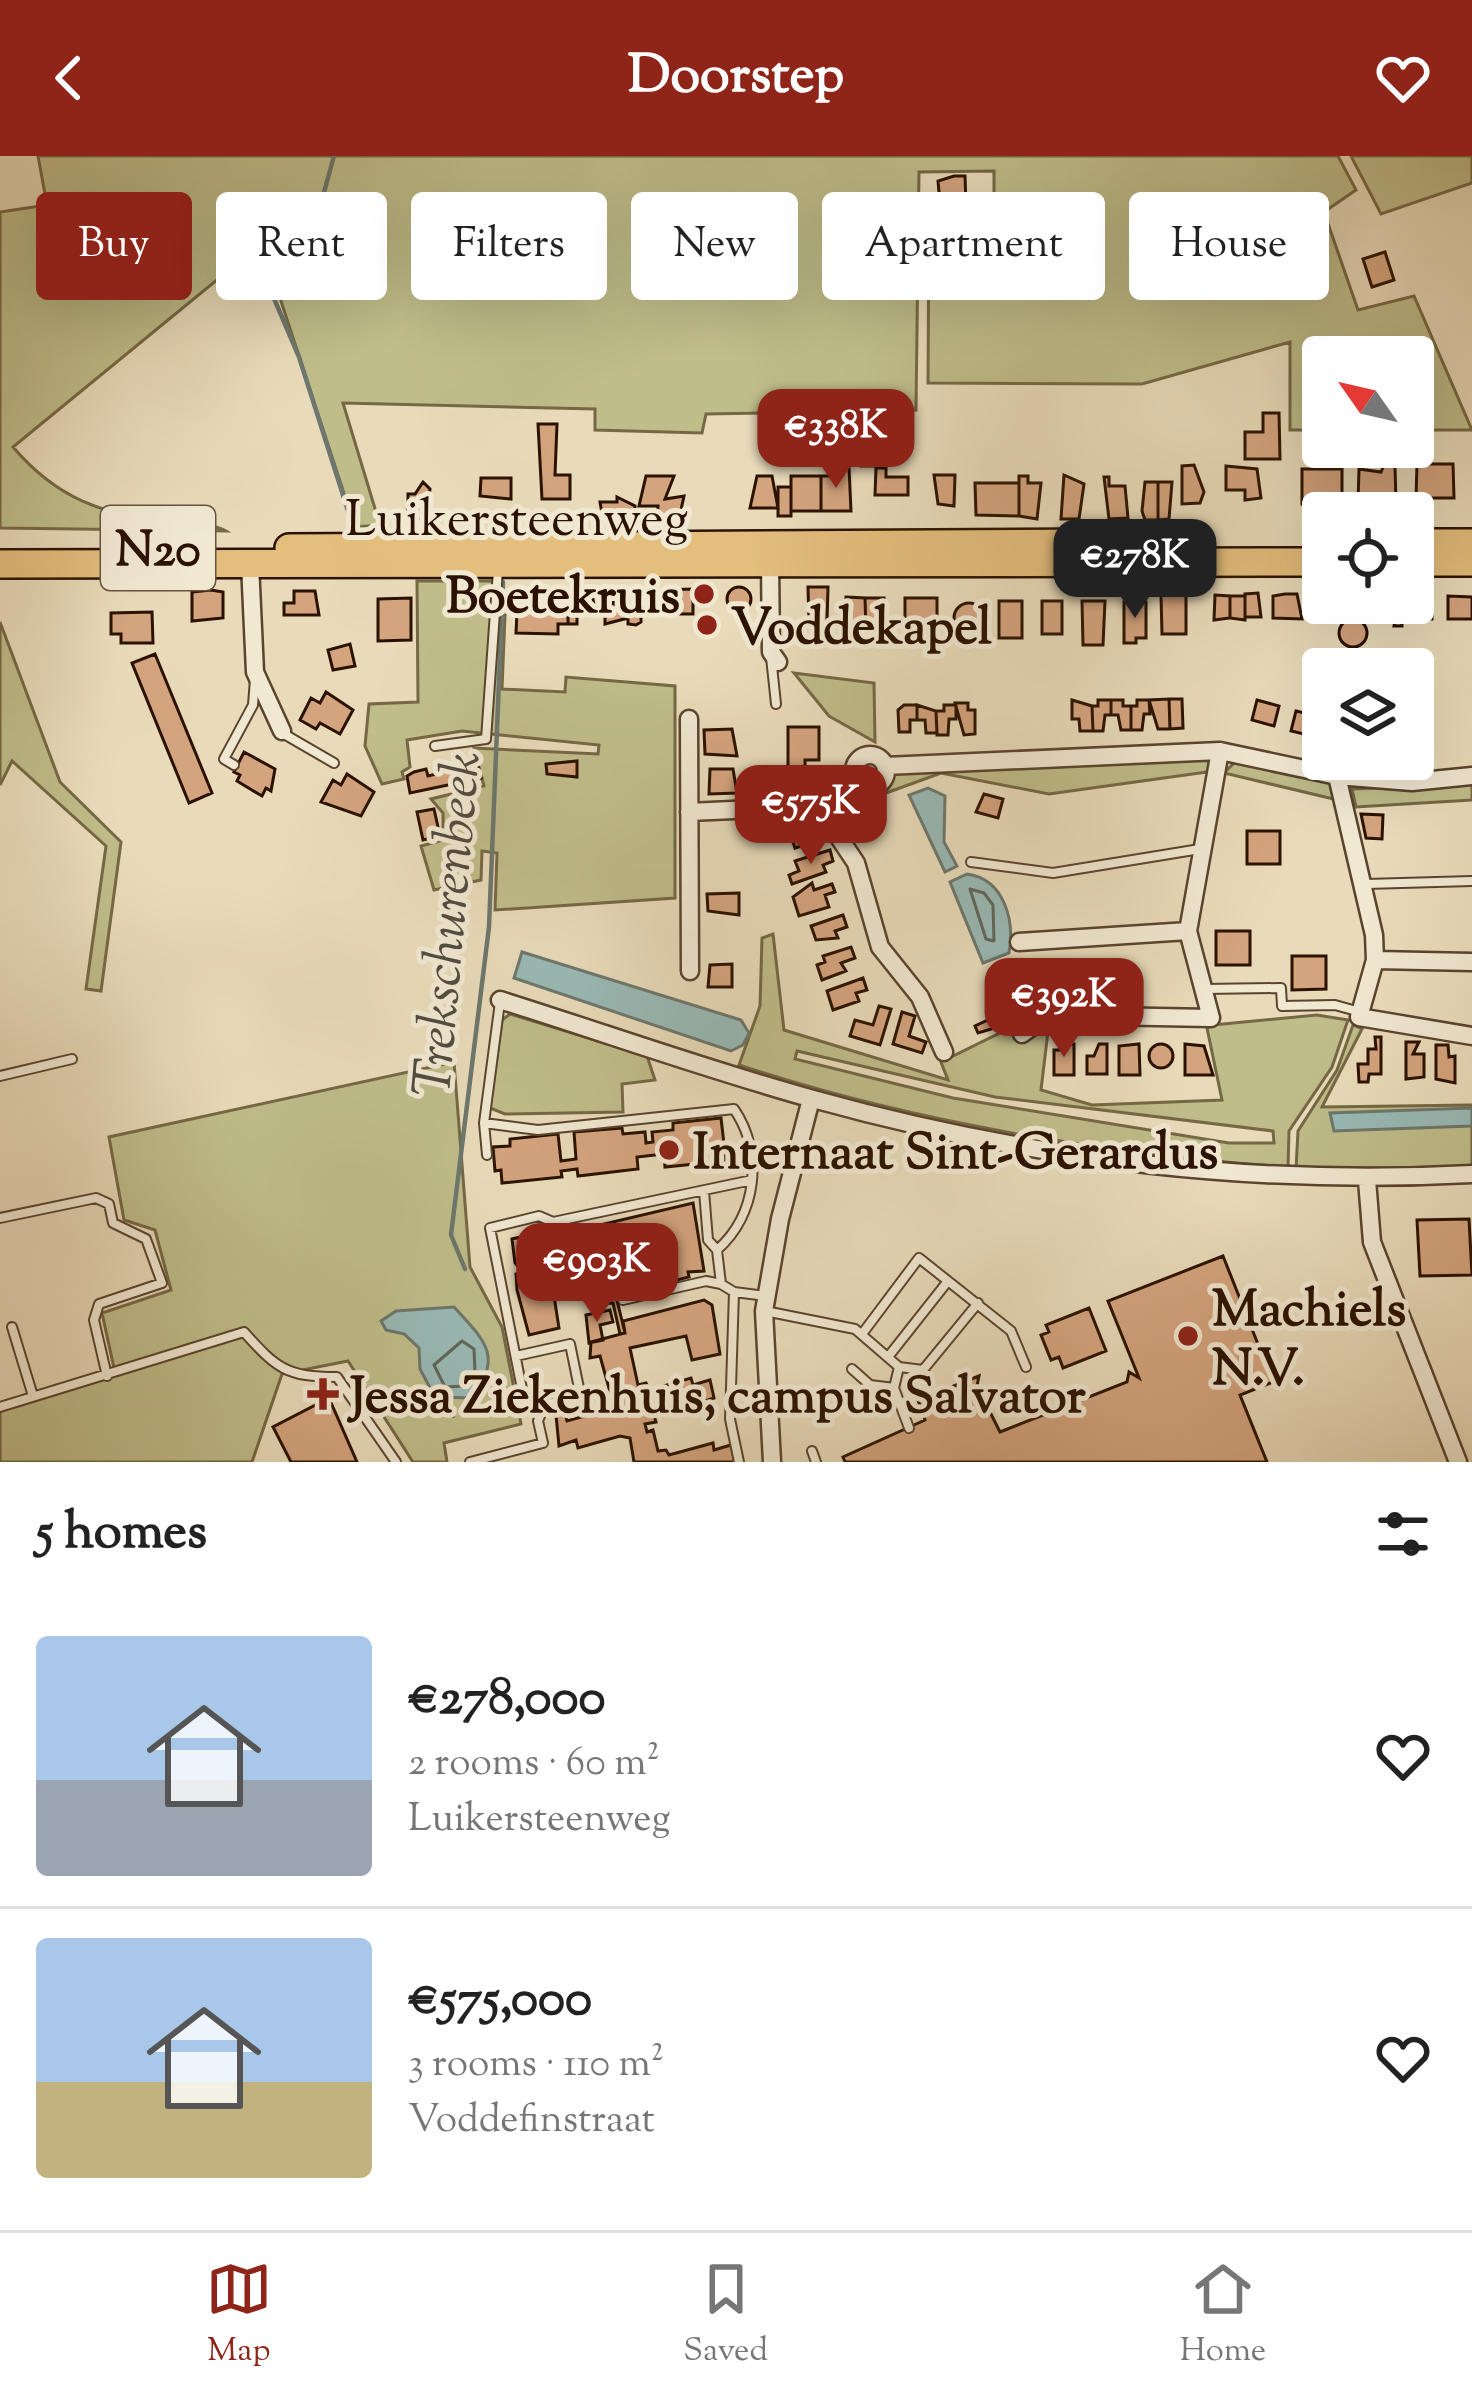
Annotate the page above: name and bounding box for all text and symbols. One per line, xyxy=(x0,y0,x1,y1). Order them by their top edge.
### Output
text: Doorstep xyxy=(628,39,844,117)
icon: back xyxy=(36,45,102,111)
icon: heart xyxy=(1370,45,1436,111)
chip: Buy xyxy=(36,192,192,300)
chip: Rent xyxy=(216,192,387,300)
chip: Filters xyxy=(411,192,607,300)
chip: New xyxy=(631,192,798,300)
chip: Apartment xyxy=(822,192,1105,300)
chip: House xyxy=(1129,192,1329,300)
north arrow xyxy=(1302,336,1434,468)
map controls xyxy=(1302,336,1434,780)
pin: €338K xyxy=(752,389,920,491)
text: €338K xyxy=(784,400,888,456)
street label: Luikersteenweg xyxy=(345,486,689,559)
button: locate xyxy=(1302,492,1434,624)
road number: N20 xyxy=(101,506,215,590)
pin: €278K xyxy=(1051,519,1219,621)
text: €278K xyxy=(1080,530,1190,586)
place label: Boetekruis xyxy=(446,563,680,636)
marker: Boetekruis xyxy=(691,581,717,607)
place label: Voddekapel xyxy=(731,594,993,667)
marker: Voddekapel xyxy=(694,612,720,638)
button: layers xyxy=(1302,648,1434,780)
water label: Trekschurenbeek xyxy=(397,749,505,1100)
pin: €575K xyxy=(727,765,895,867)
text: €575K xyxy=(762,776,860,832)
pin: €392K xyxy=(980,958,1148,1060)
text: €392K xyxy=(1012,969,1116,1025)
place label: Internaat Sint-Gerardus xyxy=(693,1119,1218,1192)
marker: Internaat Sint-Gerardus xyxy=(656,1137,682,1163)
pin: €903K xyxy=(513,1223,681,1325)
text: €903K xyxy=(543,1234,651,1290)
place label: Machiels N.V. xyxy=(1212,1276,1406,1408)
marker: Machiels N.V. xyxy=(1175,1323,1201,1349)
place label: Jessa Ziekenhuis, campus Salvator xyxy=(346,1363,1087,1436)
marker: Jessa Ziekenhuis, campus Salvator xyxy=(307,1378,339,1410)
text: 5 homes xyxy=(36,1498,207,1571)
icon: filters xyxy=(1370,1501,1436,1567)
text: €278,000 xyxy=(408,1664,605,1737)
icon: home xyxy=(132,1684,276,1828)
icon: heart xyxy=(1370,1723,1436,1789)
text: 2 rooms · 60 m² xyxy=(408,1737,660,1793)
text: Luikersteenweg xyxy=(408,1793,671,1849)
text: €575,000 xyxy=(408,1965,592,2038)
icon: home xyxy=(132,1986,276,2130)
icon: heart xyxy=(1370,2025,1436,2091)
text: 3 rooms · 110 m² xyxy=(408,2038,664,2094)
text: Voddefinstraat xyxy=(408,2094,655,2150)
tab: Map xyxy=(206,2256,272,2376)
tab: Saved xyxy=(683,2256,768,2376)
tab: Home xyxy=(1180,2256,1266,2376)

